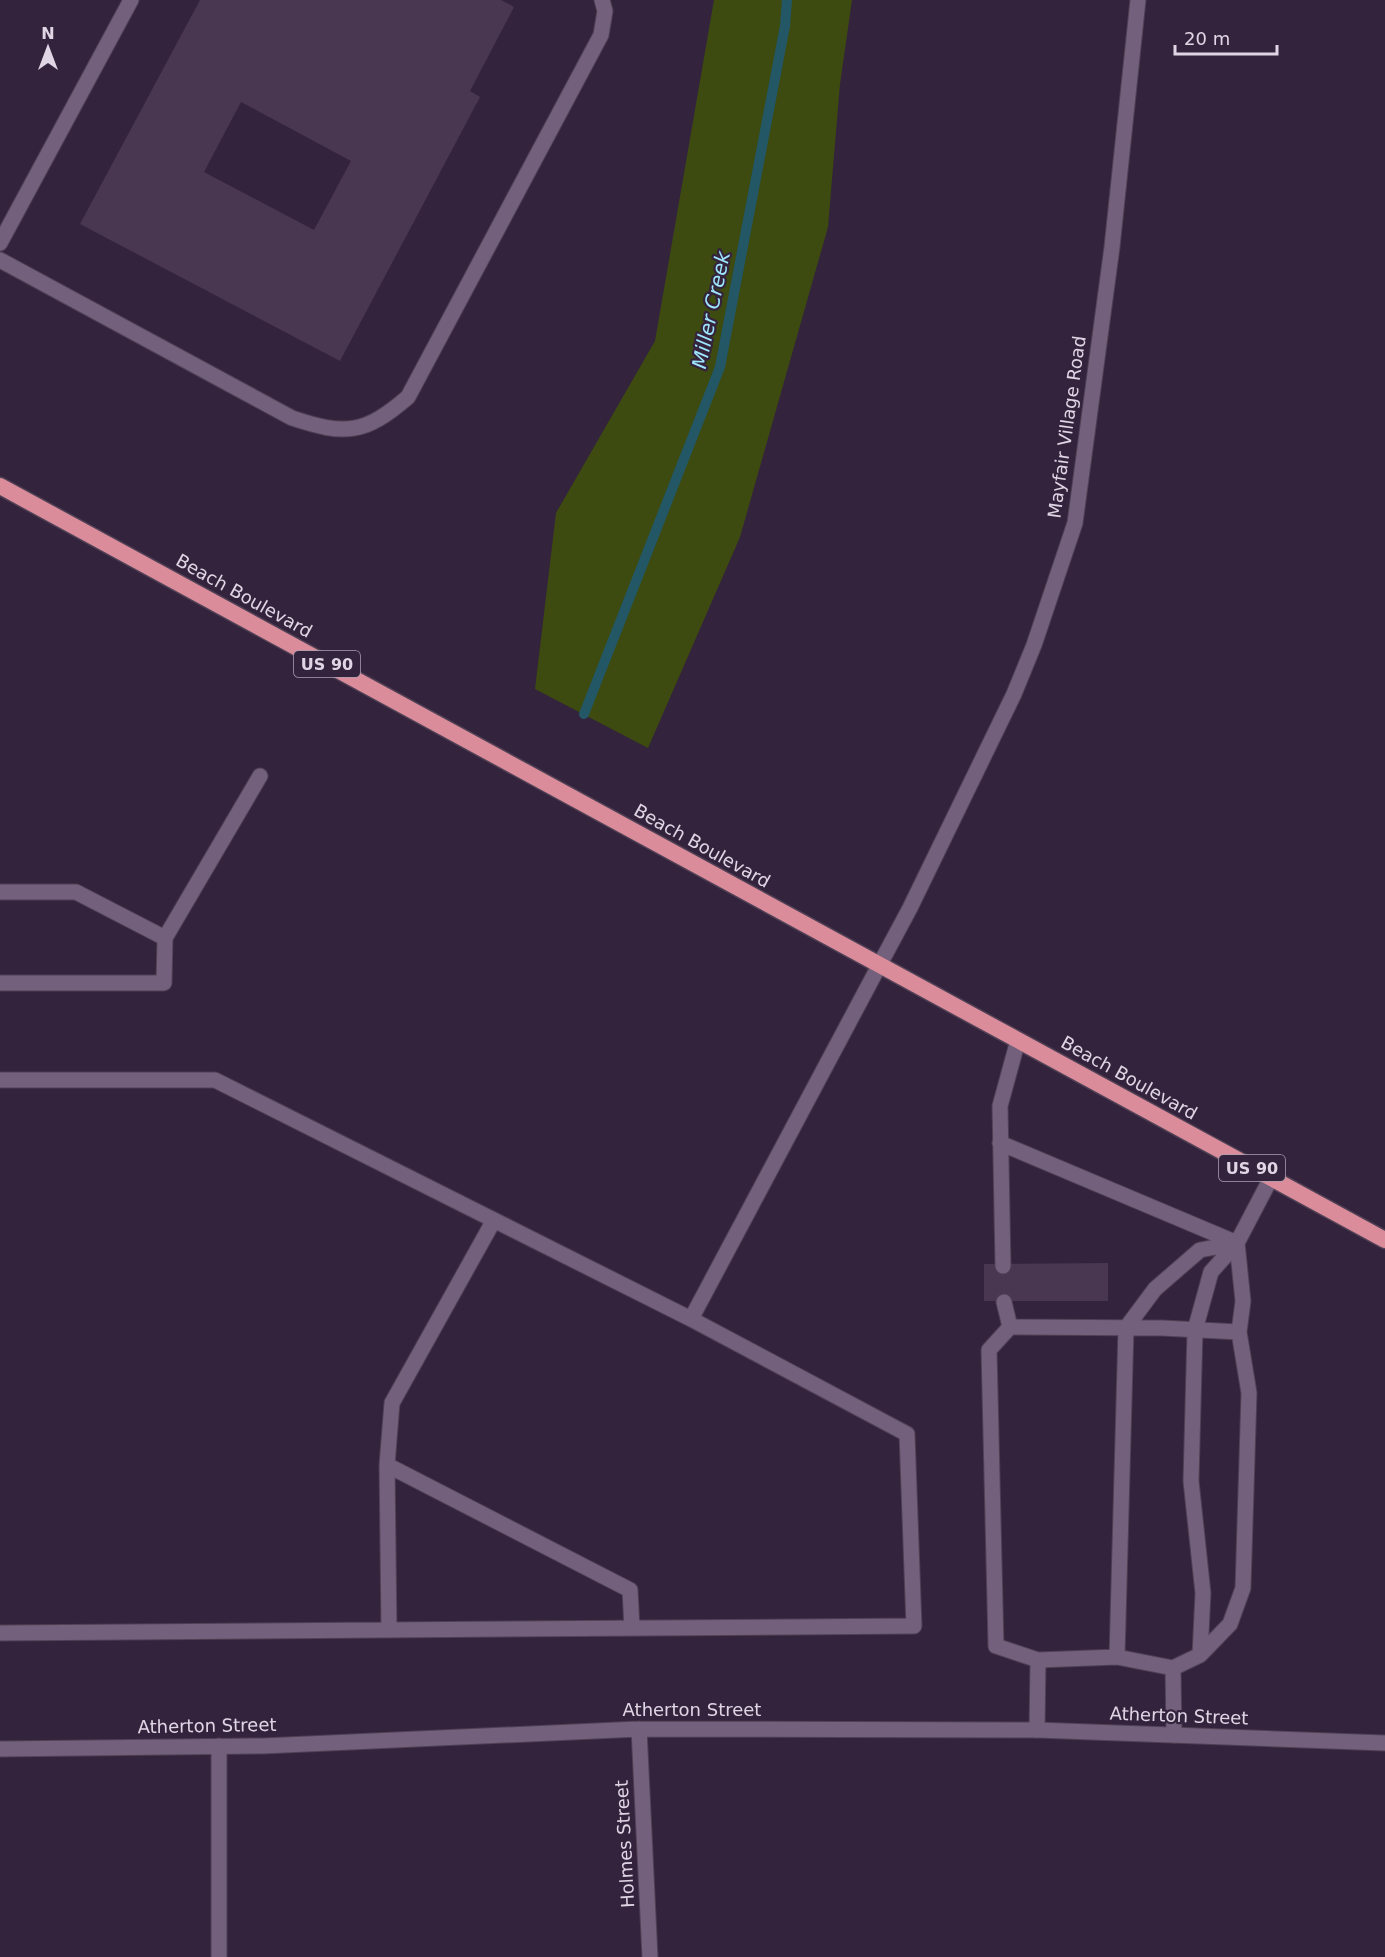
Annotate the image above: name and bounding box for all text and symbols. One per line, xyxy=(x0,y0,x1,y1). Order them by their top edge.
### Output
north arrow xyxy=(18,18,78,78)
scale bar xyxy=(1175,18,1277,56)
text: N xyxy=(41,24,55,43)
text: 20 m xyxy=(1184,28,1230,49)
water label: Miller Creek xyxy=(687,248,735,371)
street label: Mayfair Village Road xyxy=(1043,334,1090,520)
street label: Beach Boulevard xyxy=(172,549,316,642)
road number: US 90 xyxy=(294,651,360,677)
street label: Beach Boulevard xyxy=(630,799,774,892)
street label: Beach Boulevard xyxy=(1057,1031,1201,1124)
road number: US 90 xyxy=(1219,1155,1285,1181)
street label: Atherton Street xyxy=(623,1699,761,1720)
street label: Atherton Street xyxy=(1109,1703,1249,1728)
street label: Atherton Street xyxy=(137,1714,277,1737)
street label: Holmes Street xyxy=(611,1780,638,1908)

